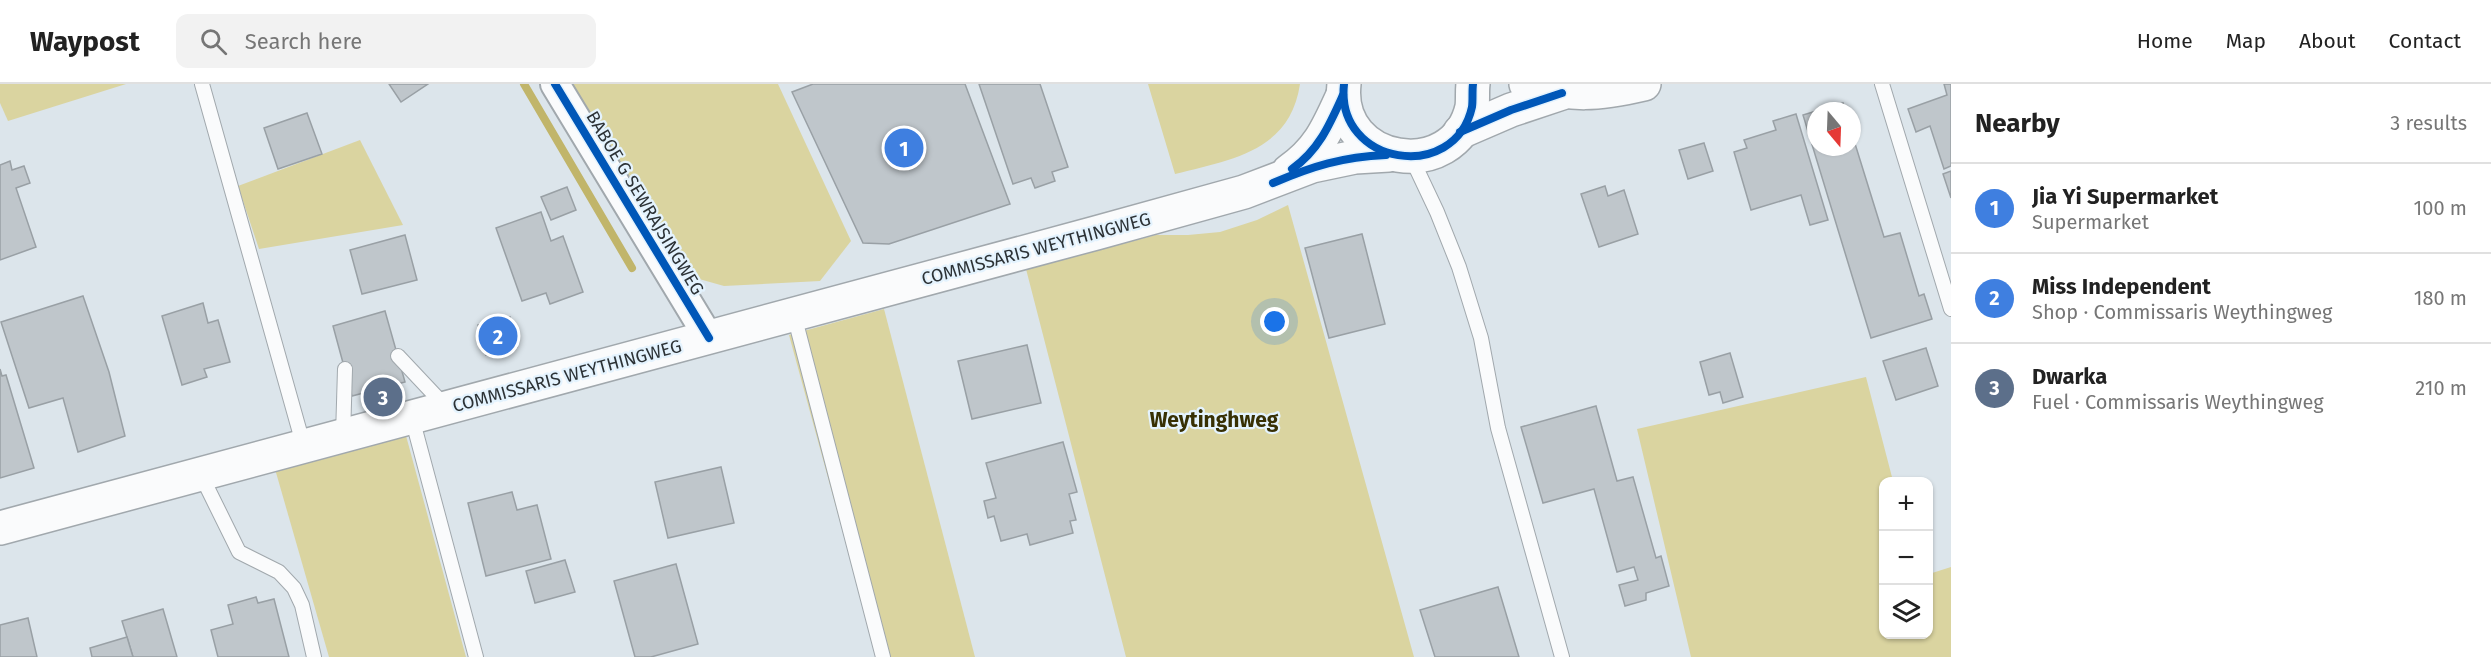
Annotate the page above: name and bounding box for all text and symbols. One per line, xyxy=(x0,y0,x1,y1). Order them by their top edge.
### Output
search box xyxy=(176,14,596,68)
text: Waypost xyxy=(30,25,140,58)
icon: search xyxy=(197,25,230,58)
text: Search here xyxy=(245,28,362,55)
text: Home xyxy=(2137,28,2193,54)
text: Map xyxy=(2226,28,2266,54)
text: About xyxy=(2299,28,2356,54)
text: Contact xyxy=(2389,28,2461,54)
north arrow xyxy=(1807,102,1861,156)
street label: BABOE G SEWRAJSINGWEG xyxy=(581,107,709,299)
text: Nearby xyxy=(1975,108,2060,139)
text: 3 results xyxy=(2390,111,2467,135)
pin: 1 xyxy=(884,126,924,170)
text: Jia Yi Supermarket xyxy=(2032,183,2218,210)
text: 1 xyxy=(1990,196,1999,220)
text: 100 m xyxy=(2414,196,2467,220)
street label: COMMISSARIS WEYTHINGWEG xyxy=(919,208,1153,290)
text: Supermarket xyxy=(2032,210,2149,234)
text: Miss Independent xyxy=(2032,273,2211,300)
text: 2 xyxy=(1989,286,2000,310)
text: 180 m xyxy=(2414,286,2467,310)
text: Shop · Commissaris Weythingweg xyxy=(2032,300,2332,324)
your location xyxy=(1260,307,1289,336)
pin: 2 xyxy=(478,314,518,358)
street label: COMMISSARIS WEYTHINGWEG xyxy=(450,335,684,417)
text: Dwarka xyxy=(2032,363,2107,390)
pin: 3 xyxy=(364,374,403,420)
text: 3 xyxy=(1989,376,2000,400)
text: 210 m xyxy=(2415,376,2467,400)
text: Fuel · Commissaris Weythingweg xyxy=(2032,390,2324,414)
district label: Weytinghweg xyxy=(1150,407,1279,433)
map controls xyxy=(1879,477,1933,639)
button: + xyxy=(1879,477,1933,531)
button: − xyxy=(1879,531,1933,585)
button: layers xyxy=(1879,585,1933,639)

